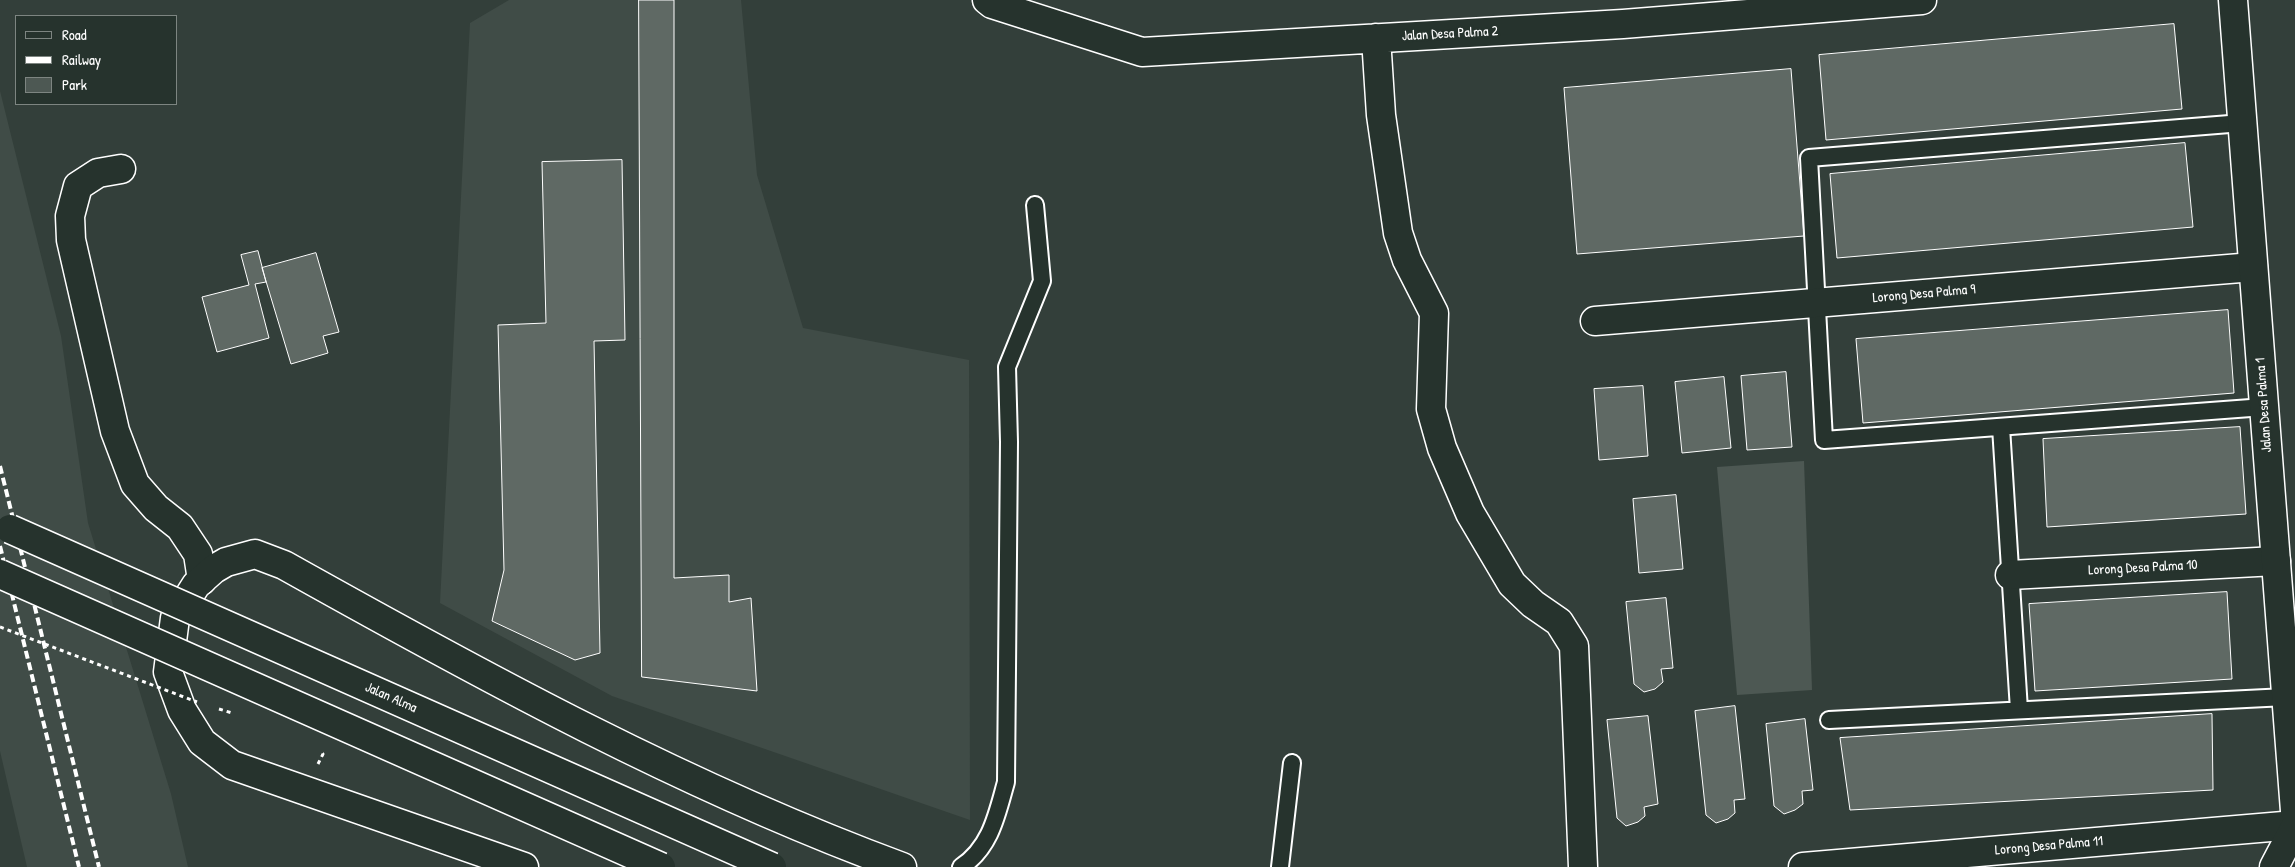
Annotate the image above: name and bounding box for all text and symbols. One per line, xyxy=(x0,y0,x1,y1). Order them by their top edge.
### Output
legend xyxy=(15,15,178,105)
street label: Jalan Desa Palma 2 xyxy=(1401,23,1499,45)
text: Road xyxy=(62,24,87,45)
text: Railway xyxy=(62,49,101,70)
text: Park xyxy=(62,74,87,95)
street label: Lorong Desa Palma 9 xyxy=(1872,281,1976,307)
street label: Jalan Desa Palma 1 xyxy=(2252,357,2276,453)
street label: Lorong Desa Palma 10 xyxy=(2088,557,2198,579)
street label: Jalan Alma xyxy=(362,679,420,717)
street label: Lorong Desa Palma 11 xyxy=(1994,833,2104,859)

